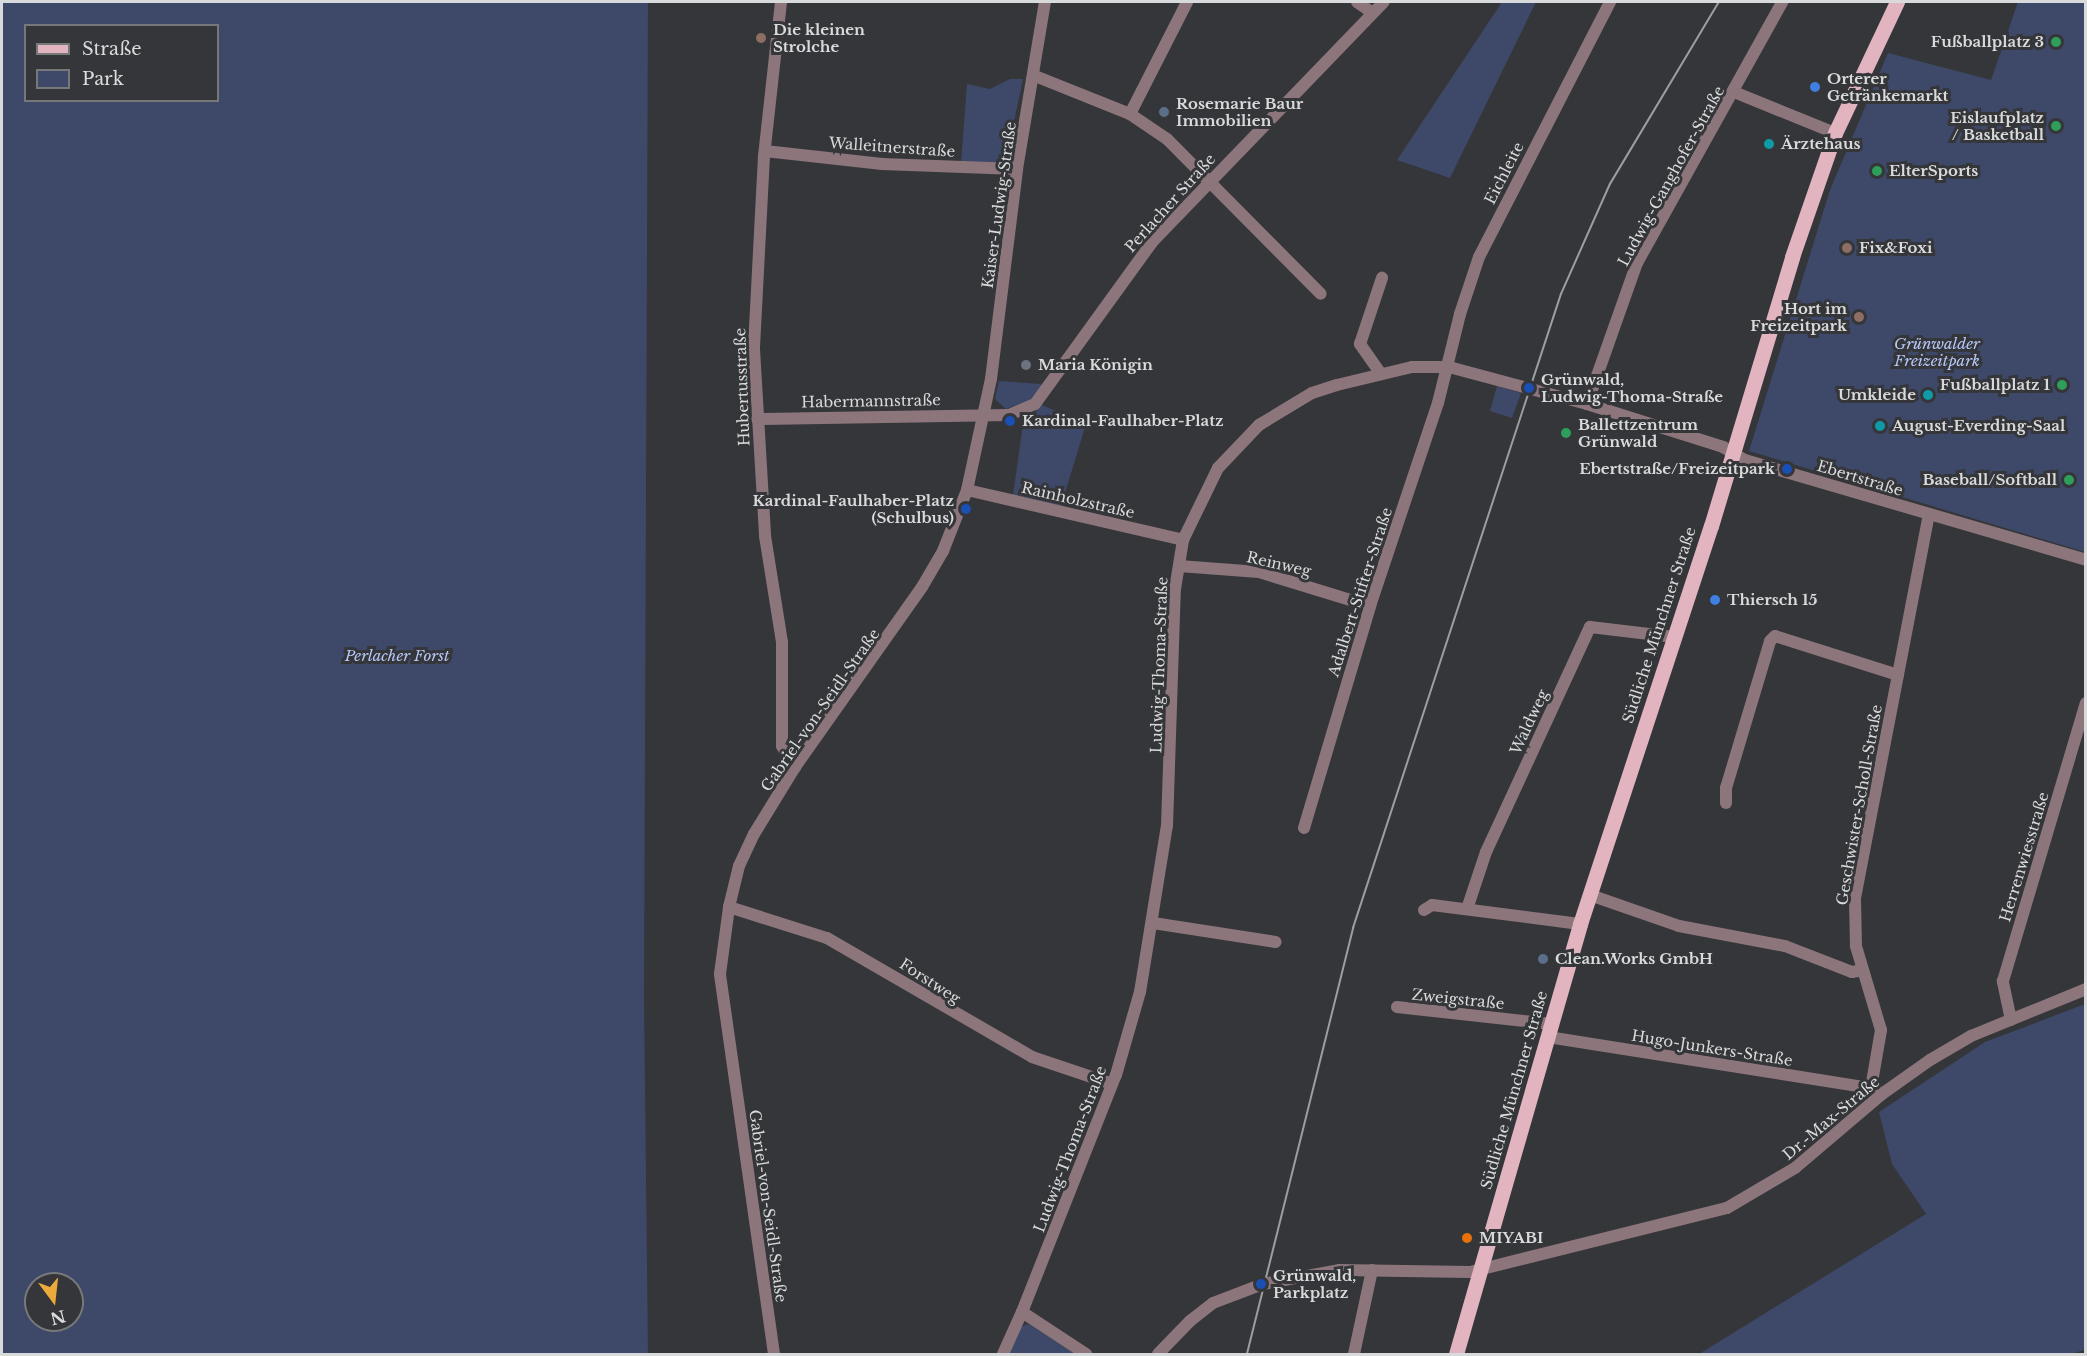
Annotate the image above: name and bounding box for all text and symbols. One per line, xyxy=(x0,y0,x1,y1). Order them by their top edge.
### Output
place label: Die kleinen Strolche xyxy=(773,20,865,55)
legend xyxy=(24,24,219,102)
marker: Die kleinen Strolche xyxy=(754,31,768,45)
place label: Fußballplatz 3 xyxy=(1931,33,2044,51)
marker: Fußballplatz 3 xyxy=(2049,35,2063,49)
text: Straße xyxy=(82,38,142,60)
text: Park xyxy=(82,68,124,90)
place label: Orterer Getränkemarkt xyxy=(1827,69,1948,104)
marker: Orterer Getränkemarkt xyxy=(1808,80,1822,94)
street label: Ludwig-Ganghofer-Straße xyxy=(1614,83,1728,269)
place label: Rosemarie Baur Immobilien xyxy=(1176,94,1303,129)
marker: Rosemarie Baur Immobilien xyxy=(1157,105,1171,119)
place label: Eislaufplatz / Basketball xyxy=(1950,108,2044,143)
marker: Eislaufplatz / Basketball xyxy=(2049,119,2063,133)
street label: Kaiser-Ludwig-Straße xyxy=(978,120,1020,290)
street label: Walleitnerstraße xyxy=(828,134,956,160)
place label: Ärztehaus xyxy=(1781,135,1861,153)
marker: Ärztehaus xyxy=(1762,137,1776,151)
street label: Eichleite xyxy=(1481,139,1527,207)
street label: Perlacher Straße xyxy=(1121,150,1219,256)
place label: ElterSports xyxy=(1889,162,1978,180)
marker: ElterSports xyxy=(1870,164,1884,178)
place label: Fix&Foxi xyxy=(1859,239,1932,257)
marker: Fix&Foxi xyxy=(1840,241,1854,255)
place label: Hort im Freizeitpark xyxy=(1750,299,1847,334)
marker: Hort im Freizeitpark xyxy=(1852,310,1866,324)
street label: Hubertusstraße xyxy=(731,327,753,447)
park label: Grünwalder Freizeitpark xyxy=(1894,334,1980,369)
place label: Maria Königin xyxy=(1038,356,1153,374)
marker: Maria Königin xyxy=(1019,358,1033,372)
place label: Grünwald, Ludwig-Thoma-Straße xyxy=(1541,370,1723,405)
place label: Fußballplatz 1 xyxy=(1940,376,2050,394)
marker: Fußballplatz 1 xyxy=(2055,378,2069,392)
marker: Grünwald, Ludwig-Thoma-Straße xyxy=(1522,381,1536,395)
place label: Umkleide xyxy=(1838,386,1916,404)
marker: Umkleide xyxy=(1921,388,1935,402)
street label: Habermannstraße xyxy=(801,391,941,411)
place label: Kardinal-Faulhaber-Platz xyxy=(1022,412,1223,430)
marker: Kardinal-Faulhaber-Platz xyxy=(1003,414,1017,428)
place label: Ballettzentrum Grünwald xyxy=(1578,415,1698,450)
place label: August-Everding-Saal xyxy=(1892,417,2065,435)
marker: August-Everding-Saal xyxy=(1873,419,1887,433)
marker: Ballettzentrum Grünwald xyxy=(1559,426,1573,440)
street label: Ebertstraße xyxy=(1815,456,1905,500)
place label: Ebertstraße/Freizeitpark xyxy=(1579,460,1775,478)
marker: Ebertstraße/Freizeitpark xyxy=(1780,462,1794,476)
place label: Baseball/Softball xyxy=(1923,471,2057,489)
marker: Baseball/Softball xyxy=(2062,473,2076,487)
street label: Rainholzstraße xyxy=(1020,478,1136,522)
place label: Kardinal-Faulhaber-Platz (Schulbus) xyxy=(753,491,954,526)
marker: Kardinal-Faulhaber-Platz (Schulbus) xyxy=(959,502,973,516)
street label: Adalbert-Stifter-Straße xyxy=(1324,505,1396,679)
street label: Südliche Münchner Straße xyxy=(1619,524,1699,726)
street label: Reinweg xyxy=(1245,548,1313,580)
street label: Ludwig-Thoma-Straße xyxy=(1147,576,1171,754)
place label: Thiersch 15 xyxy=(1727,591,1817,609)
marker: Thiersch 15 xyxy=(1708,593,1722,607)
street label: Gabriel-von-Seidl-Straße xyxy=(757,625,883,795)
park label: Perlacher Forst xyxy=(344,647,450,665)
street label: Waldweg xyxy=(1506,687,1552,757)
street label: Geschwister-Scholl-Straße xyxy=(1832,703,1886,907)
street label: Herrenwiesstraße xyxy=(1996,790,2052,924)
place label: Clean.Works GmbH xyxy=(1555,950,1713,968)
marker: Clean.Works GmbH xyxy=(1536,952,1550,966)
street label: Forstweg xyxy=(896,955,964,1007)
street label: Zweigstraße xyxy=(1411,985,1505,1013)
street label: Südliche Münchner Straße xyxy=(1477,989,1551,1191)
street label: Hugo-Junkers-Straße xyxy=(1630,1026,1794,1070)
street label: Ludwig-Thoma-Straße xyxy=(1030,1063,1110,1235)
street label: Dr.-Max-Straße xyxy=(1779,1072,1883,1164)
street label: Gabriel-von-Seidl-Straße xyxy=(746,1108,790,1304)
place label: MIYABI xyxy=(1479,1229,1543,1247)
marker: MIYABI xyxy=(1460,1231,1474,1245)
place label: Grünwald, Parkplatz xyxy=(1273,1266,1356,1301)
north arrow xyxy=(24,1272,84,1332)
marker: Grünwald, Parkplatz xyxy=(1254,1277,1268,1291)
text: N xyxy=(48,1306,68,1329)

